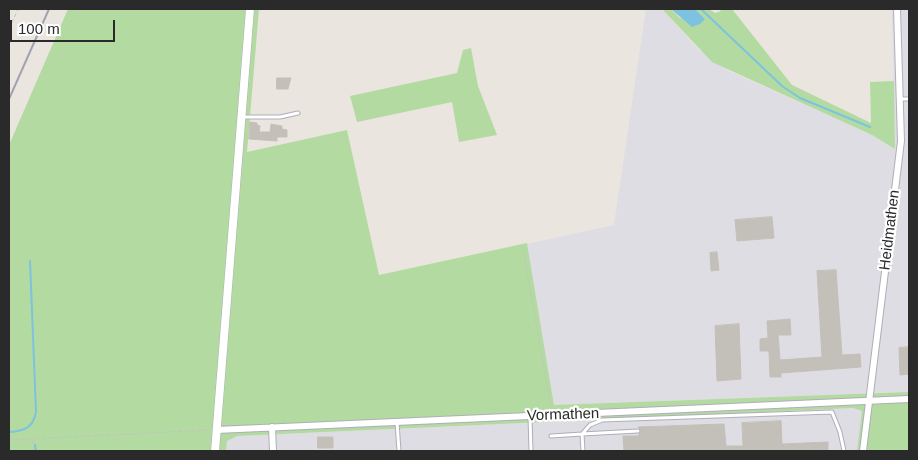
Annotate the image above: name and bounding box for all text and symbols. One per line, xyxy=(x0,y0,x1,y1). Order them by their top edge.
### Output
scale bar xyxy=(12,10,118,42)
text: 100 m xyxy=(18,20,60,37)
street label: Heidmathen xyxy=(876,189,904,271)
street label: Vormathen xyxy=(526,405,600,425)

